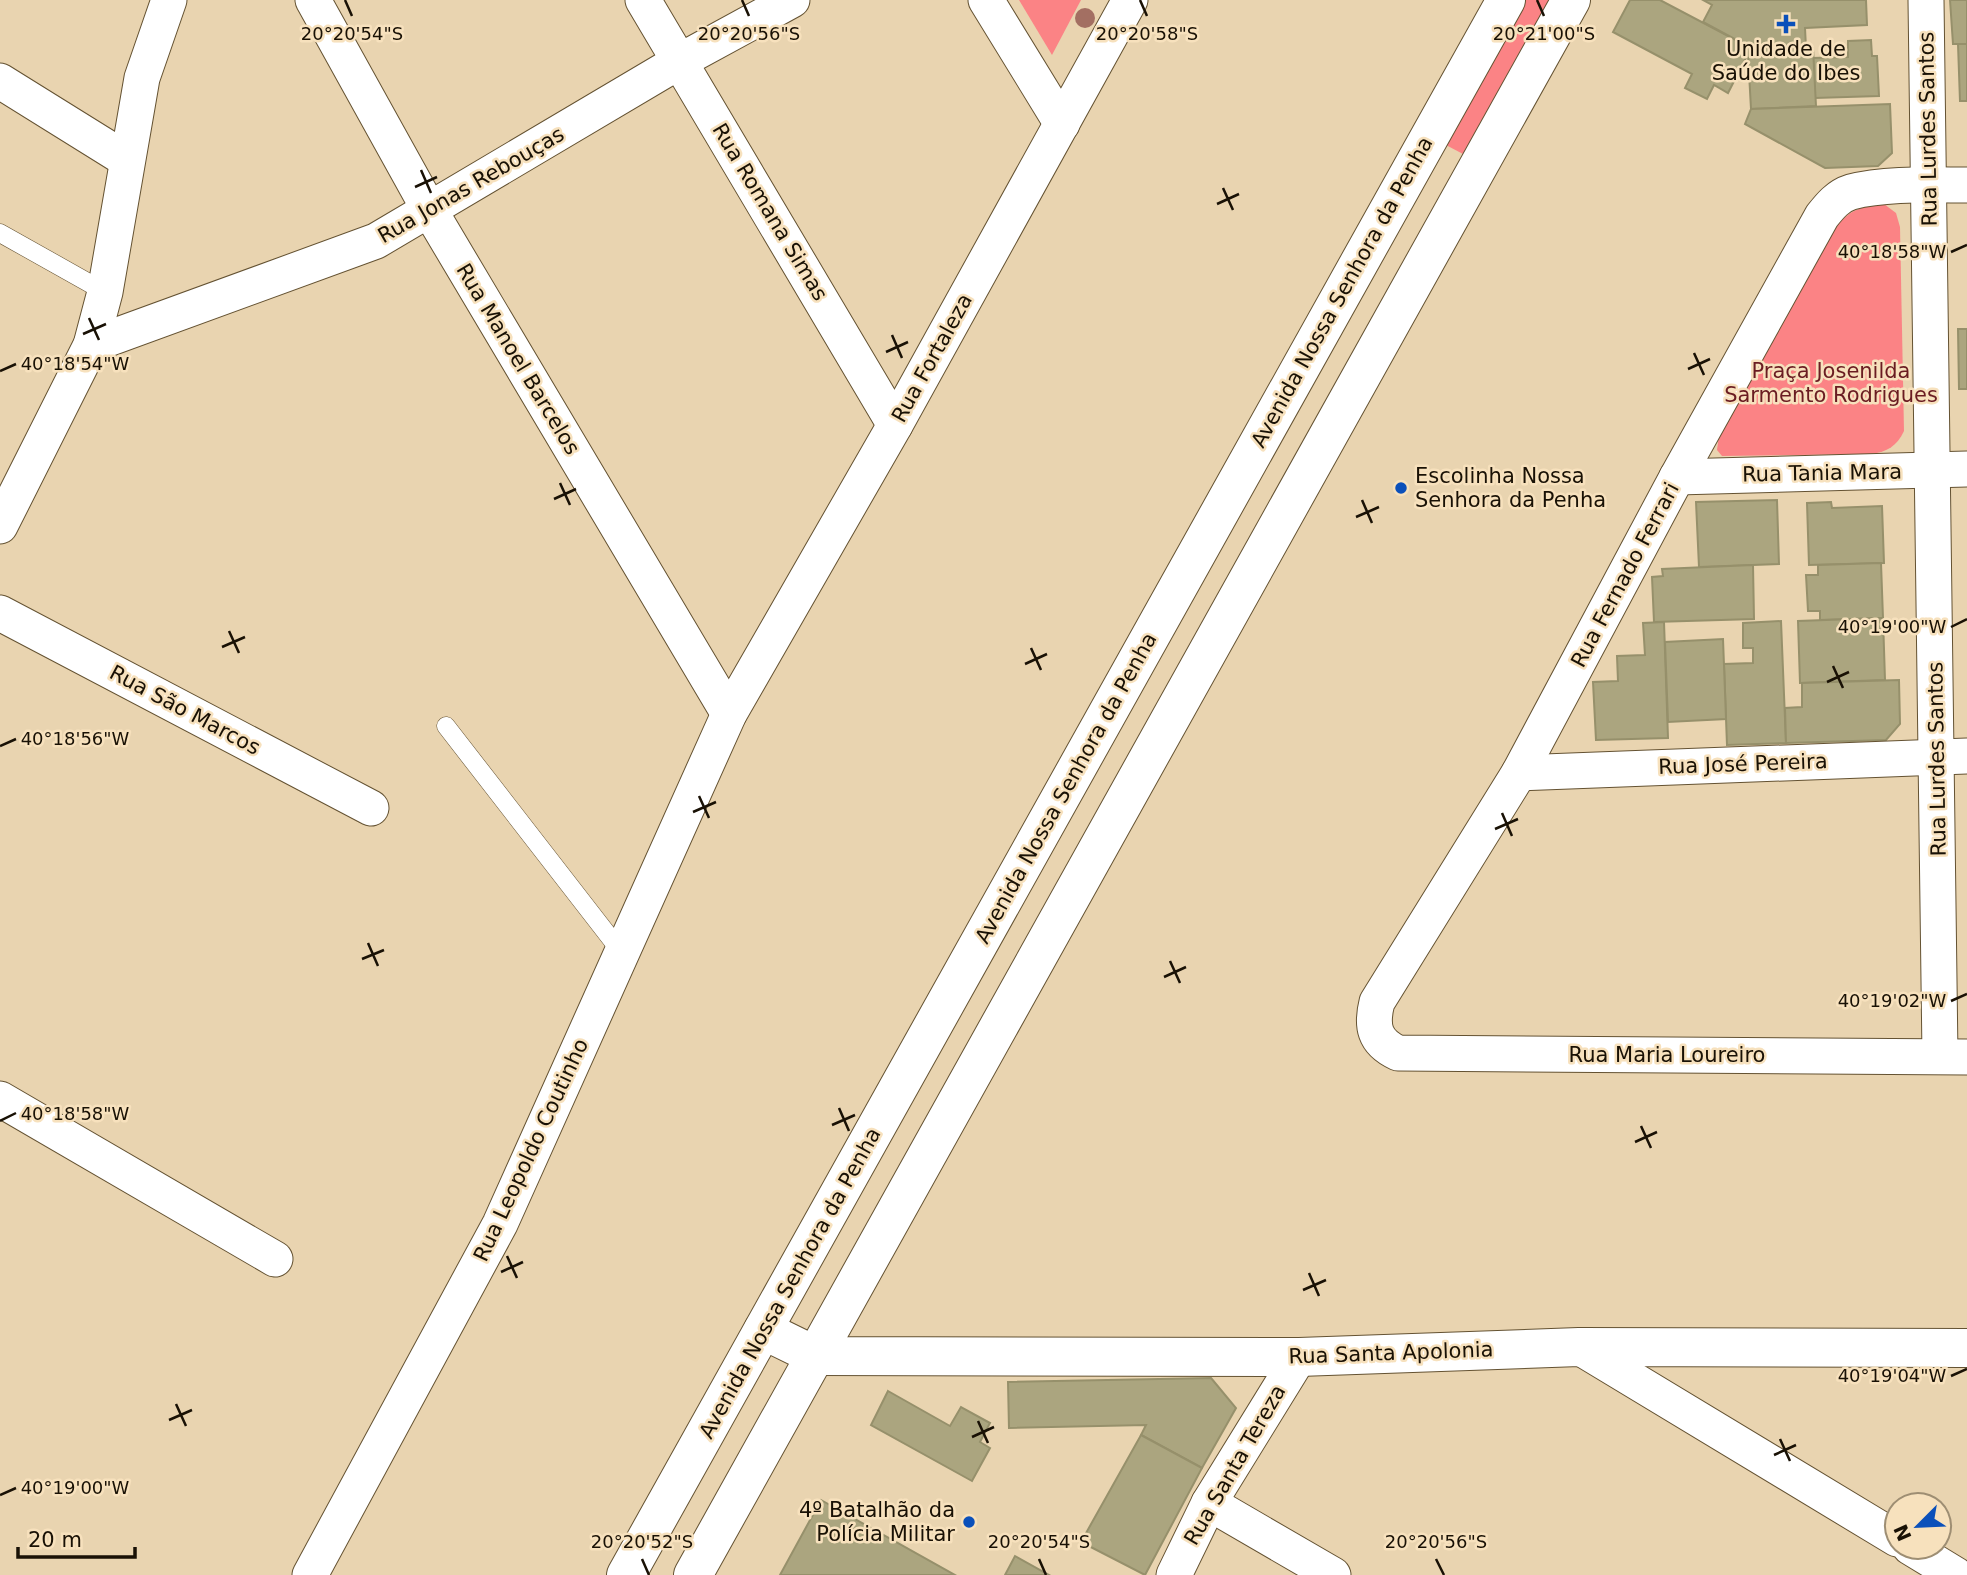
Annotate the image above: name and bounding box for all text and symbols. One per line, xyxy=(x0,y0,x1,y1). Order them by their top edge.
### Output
marker: Unidade de Saúde do Ibes xyxy=(1776,14,1796,34)
text: 20°20'54"S xyxy=(301,23,403,44)
text: 20°20'56"S xyxy=(698,23,800,44)
text: 20°20'58"S xyxy=(1096,23,1198,44)
text: 20°21'00"S xyxy=(1493,23,1595,44)
street label: Rua Lurdes Santos xyxy=(1914,31,1942,227)
place label: Unidade de Saúde do Ibes xyxy=(1712,37,1860,85)
street label: Rua Romana Simas xyxy=(708,119,832,305)
street label: Rua Jonas Rebouças xyxy=(374,122,568,248)
street label: Avenida Nossa Senhora da Penha xyxy=(1246,132,1438,452)
text: 40°18'58"W xyxy=(1838,241,1947,262)
street label: Rua Manoel Barcelos xyxy=(451,259,585,459)
street label: Rua Fortaleza xyxy=(887,290,977,426)
text: 40°18'54"W xyxy=(21,353,130,374)
park label: Praça Josenilda Sarmento Rodrigues xyxy=(1724,359,1938,407)
street label: Rua Tania Mara xyxy=(1742,460,1902,486)
place label: Escolinha Nossa Senhora da Penha xyxy=(1415,464,1606,512)
street label: Rua Fernado Ferrari xyxy=(1566,479,1684,671)
marker: Escolinha Nossa Senhora da Penha xyxy=(1393,480,1409,496)
text: 40°19'00"W xyxy=(1838,616,1947,637)
street label: Avenida Nossa Senhora da Penha xyxy=(970,628,1162,948)
street label: Rua São Marcos xyxy=(106,660,264,760)
street label: Rua Lurdes Santos xyxy=(1923,661,1951,857)
text: 40°18'56"W xyxy=(21,728,130,749)
street label: Rua José Pereira xyxy=(1658,749,1828,779)
text: 40°19'02"W xyxy=(1838,990,1947,1011)
street label: Rua Leopoldo Coutinho xyxy=(469,1035,593,1265)
street label: Rua Maria Loureiro xyxy=(1569,1043,1765,1067)
text: 40°18'58"W xyxy=(21,1103,130,1124)
street label: Avenida Nossa Senhora da Penha xyxy=(694,1123,886,1443)
street label: Rua Santa Apolonia xyxy=(1288,1337,1494,1369)
text: 40°19'04"W xyxy=(1838,1365,1947,1386)
street label: Rua Santa Tereza xyxy=(1179,1381,1291,1549)
text: 40°19'00"W xyxy=(21,1477,130,1498)
north arrow xyxy=(1883,1491,1953,1561)
place label: 4º Batalhão da Polícia Militar xyxy=(799,1498,955,1546)
marker: 4º Batalhão da Polícia Militar xyxy=(961,1514,977,1530)
scale bar xyxy=(18,1516,135,1560)
text: N xyxy=(1889,1521,1916,1545)
text: 20 m xyxy=(28,1528,82,1552)
text: 20°20'52"S xyxy=(591,1531,693,1552)
text: 20°20'54"S xyxy=(988,1531,1090,1552)
text: 20°20'56"S xyxy=(1385,1531,1487,1552)

